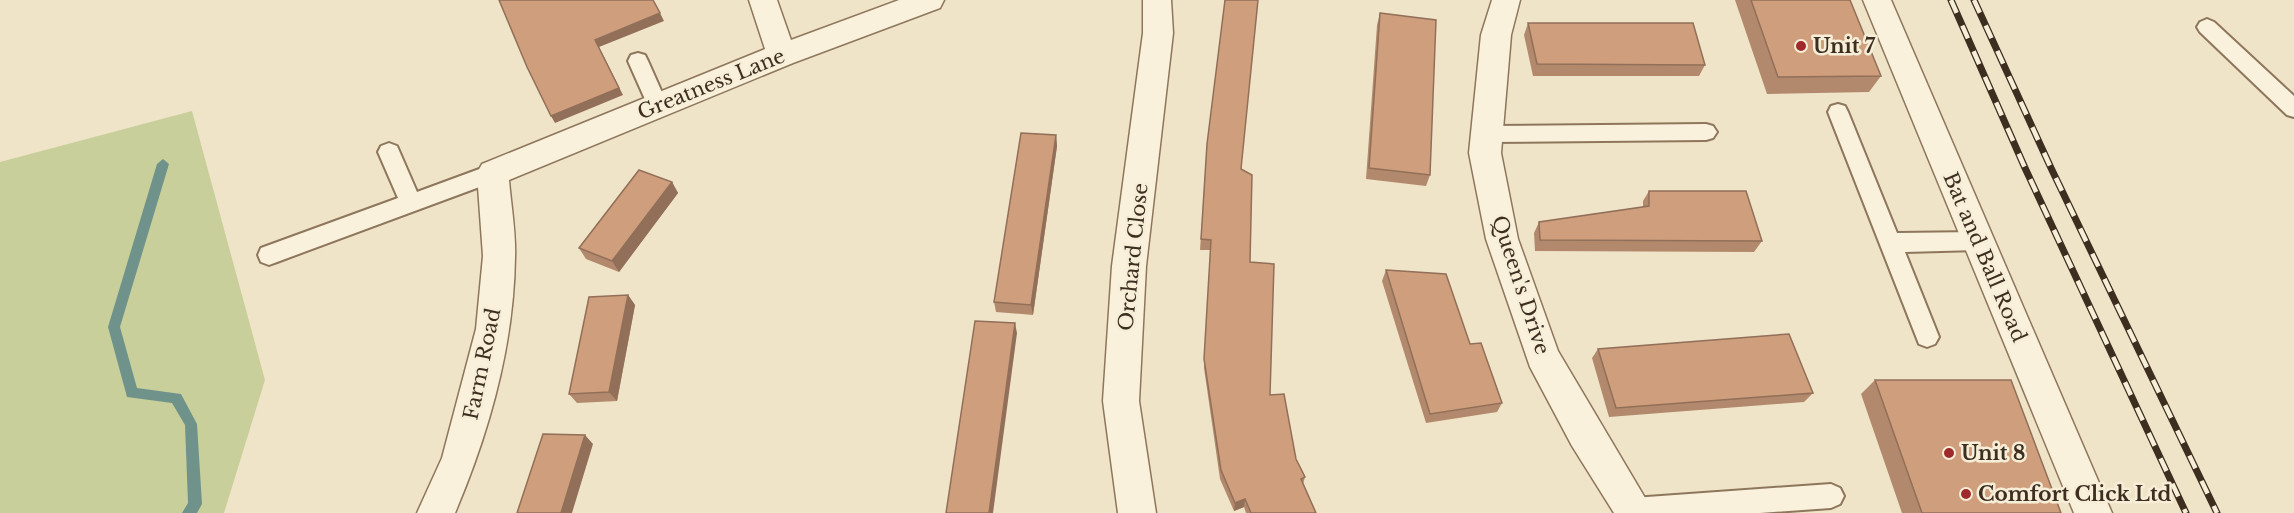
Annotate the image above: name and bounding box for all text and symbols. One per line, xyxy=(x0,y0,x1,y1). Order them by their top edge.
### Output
place label: Unit 7 xyxy=(1813,34,1876,58)
marker: Unit 7 xyxy=(1794,39,1808,53)
street label: Greatness Lane xyxy=(634,43,788,125)
street label: Bat and Ball Road xyxy=(1938,168,2032,346)
street label: Orchard Close xyxy=(1113,182,1153,332)
street label: Queen's Drive xyxy=(1487,212,1555,358)
street label: Farm Road xyxy=(458,306,506,422)
place label: Unit 8 xyxy=(1961,441,2025,465)
marker: Unit 8 xyxy=(1942,446,1956,460)
place label: Comfort Click Ltd xyxy=(1978,482,2172,506)
marker: Comfort Click Ltd xyxy=(1959,487,1973,501)

